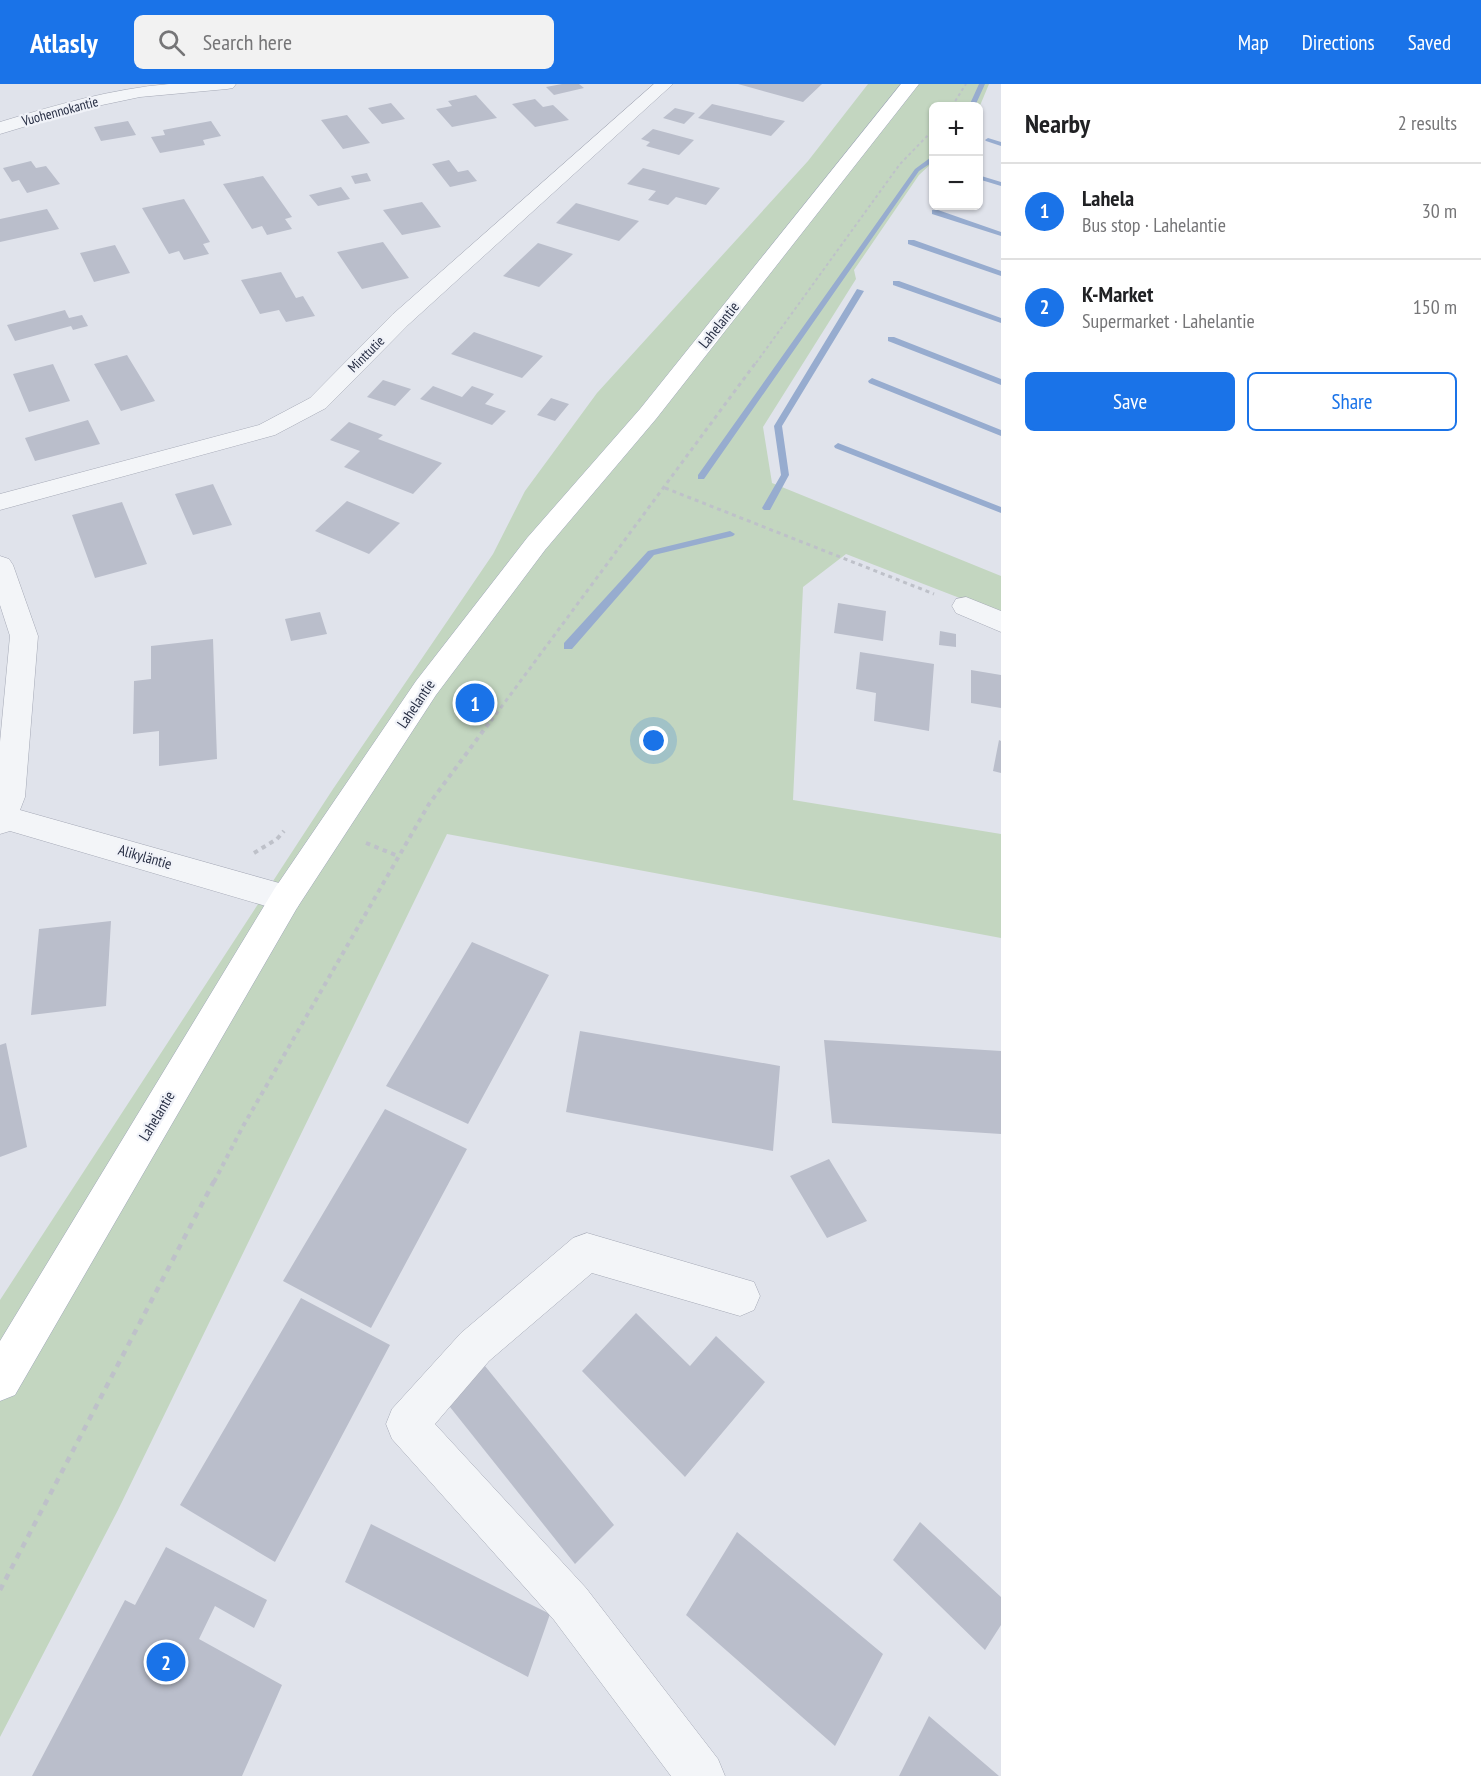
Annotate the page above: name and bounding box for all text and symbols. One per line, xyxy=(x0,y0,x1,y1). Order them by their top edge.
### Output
search box xyxy=(134,15,554,69)
text: Atlasly xyxy=(30,24,98,61)
icon: search xyxy=(155,26,188,59)
text: Search here xyxy=(203,28,292,56)
text: Map xyxy=(1238,29,1269,56)
text: Directions xyxy=(1302,29,1375,56)
text: Saved xyxy=(1408,29,1451,56)
street label: Vuohennokantie xyxy=(19,92,100,130)
map controls xyxy=(929,102,983,210)
button: + xyxy=(929,102,983,156)
text: Nearby xyxy=(1025,107,1090,140)
text: 2 results xyxy=(1398,110,1457,136)
button: − xyxy=(929,156,983,210)
text: Lahela xyxy=(1082,184,1134,212)
text: 1 xyxy=(1040,198,1049,224)
text: 30 m xyxy=(1422,198,1457,224)
text: Bus stop · Lahelantie xyxy=(1082,212,1226,238)
text: K-Market xyxy=(1082,280,1153,308)
text: 2 xyxy=(1040,294,1049,320)
text: 150 m xyxy=(1413,294,1457,320)
street label: Lahelantie xyxy=(694,298,743,352)
text: Supermarket · Lahelantie xyxy=(1082,308,1255,334)
street label: Minttutie xyxy=(344,332,388,376)
button: Save xyxy=(1025,372,1235,431)
button: Share xyxy=(1247,372,1457,431)
street label: Lahelantie xyxy=(392,676,439,732)
pin: 1 xyxy=(456,680,494,726)
your location xyxy=(639,726,668,755)
street label: Alikyläntie xyxy=(116,840,174,873)
street label: Lahelantie xyxy=(134,1088,179,1144)
pin: 2 xyxy=(146,1640,186,1684)

